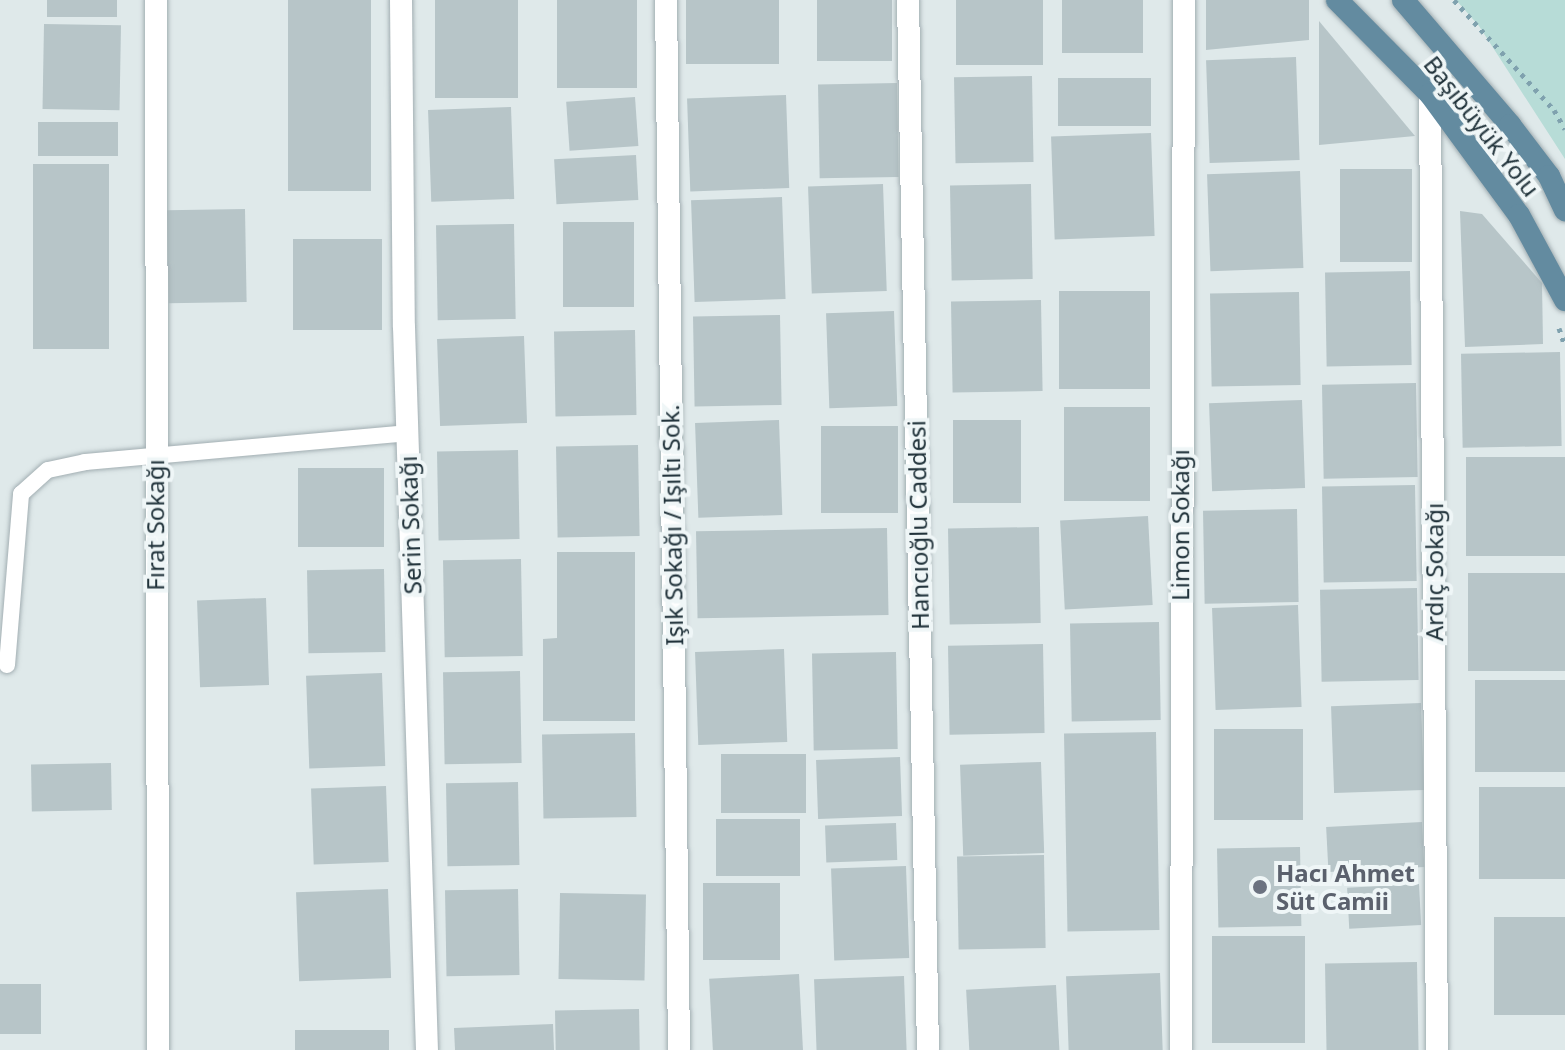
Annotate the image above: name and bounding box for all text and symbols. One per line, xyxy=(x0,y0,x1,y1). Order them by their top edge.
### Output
street label: Başıbüyük Yolu xyxy=(1418,50,1546,202)
street label: Işık Sokağı / Işıltı Sok. xyxy=(655,404,689,646)
street label: Hancıoğlu Caddesi xyxy=(902,420,934,630)
street label: Limon Sokağı xyxy=(1166,449,1194,601)
street label: Serin Sokağı xyxy=(393,455,427,595)
street label: Fırat Sokağı xyxy=(141,459,169,591)
street label: Ardıç Sokağı xyxy=(1420,503,1448,641)
place label: Hacı Ahmet Süt Camii xyxy=(1276,859,1415,915)
marker: Hacı Ahmet Süt Camii xyxy=(1251,878,1269,896)

